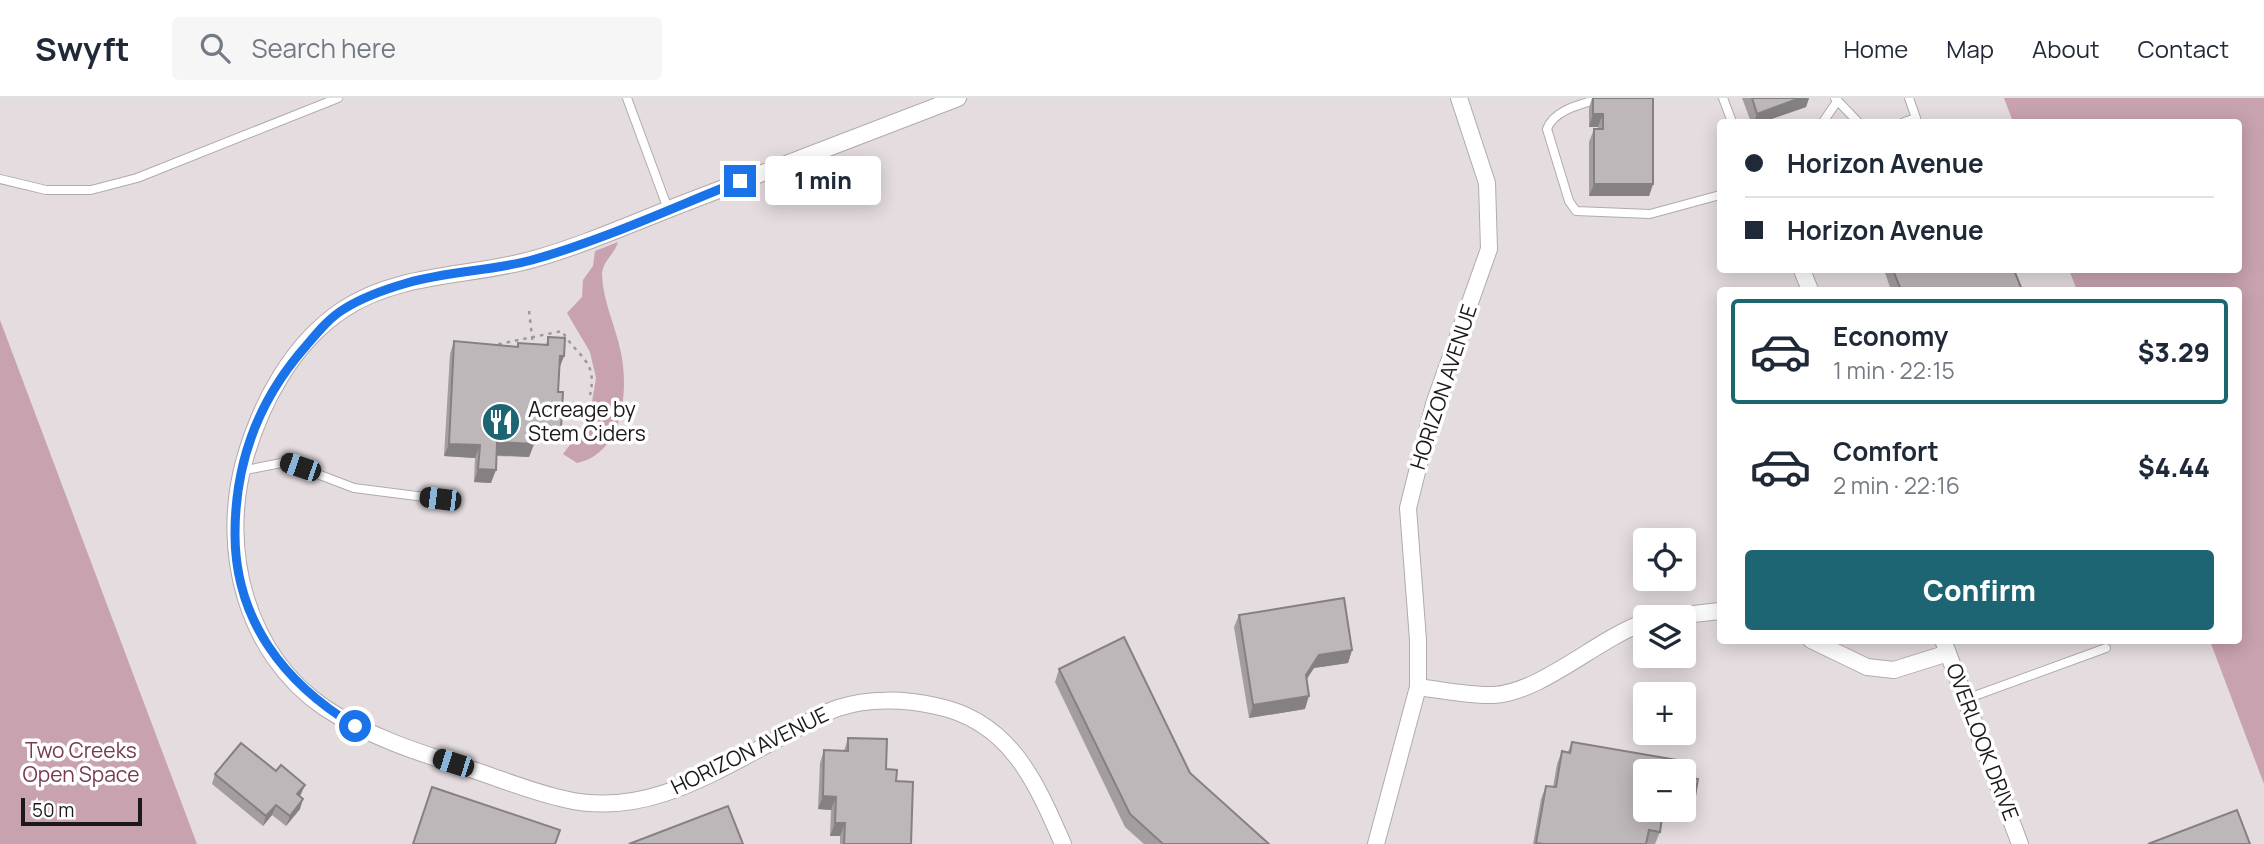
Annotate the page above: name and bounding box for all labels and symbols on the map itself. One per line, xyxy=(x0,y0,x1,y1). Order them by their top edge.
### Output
callout: 1 min xyxy=(764,156,880,206)
route end xyxy=(724,165,756,197)
street label: HORIZON AVENUE xyxy=(1403,301,1483,473)
place label: Acreage by Stem Ciders xyxy=(528,395,646,447)
restaurant icon: Acreage by Stem Ciders xyxy=(480,401,522,443)
car xyxy=(277,450,324,484)
car xyxy=(418,486,463,512)
street label: OVERLOOK DRIVE xyxy=(1940,659,2026,824)
street label: HORIZON AVENUE xyxy=(666,700,833,800)
route start xyxy=(339,710,371,742)
park label: Two Creeks Open Space xyxy=(23,736,139,788)
car xyxy=(430,747,477,779)
scale bar xyxy=(21,795,142,827)

